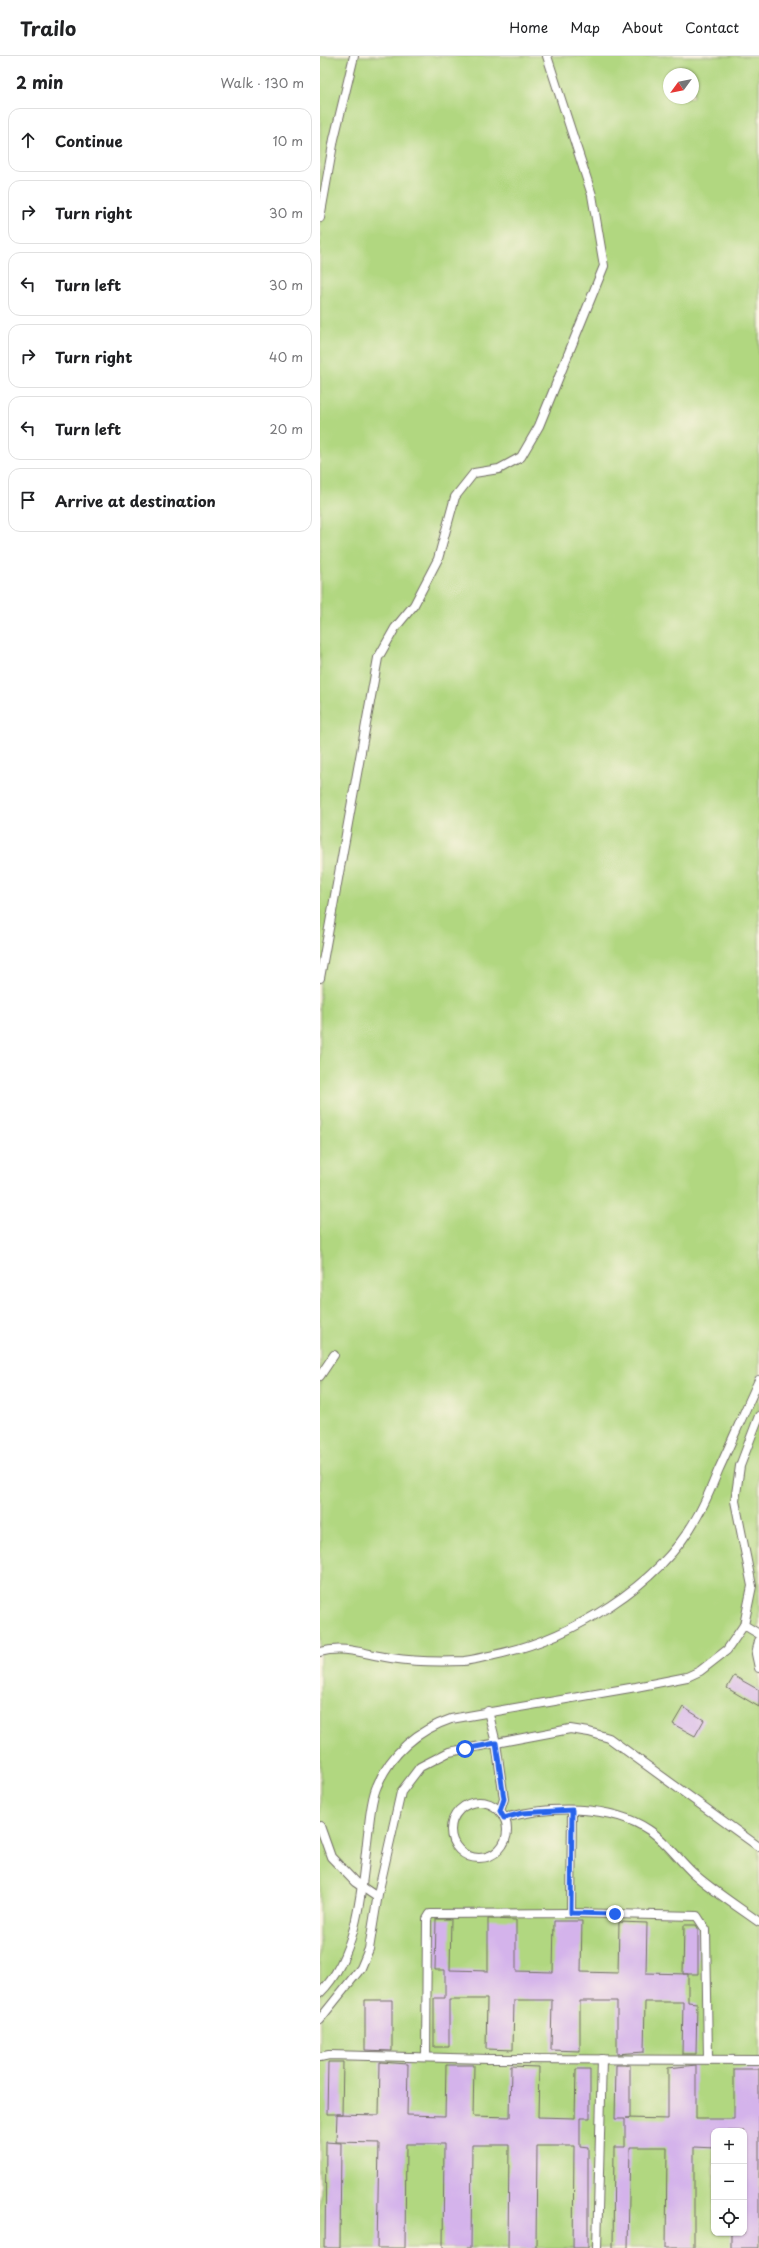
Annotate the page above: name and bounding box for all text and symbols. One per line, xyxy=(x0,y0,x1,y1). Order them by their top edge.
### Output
text: Trailo xyxy=(20,14,76,42)
text: Home xyxy=(509,17,548,38)
text: Map xyxy=(570,17,600,38)
text: About xyxy=(622,17,663,38)
text: Contact xyxy=(685,17,739,38)
north arrow xyxy=(663,68,699,104)
text: 2 min xyxy=(16,69,63,95)
text: Walk · 130 m xyxy=(221,73,304,92)
icon: ahead xyxy=(17,129,39,151)
text: Continue xyxy=(55,129,123,152)
text: 10 m xyxy=(273,131,303,150)
icon: right xyxy=(17,201,39,223)
text: Turn right xyxy=(55,201,132,224)
text: 30 m xyxy=(269,203,303,222)
icon: left xyxy=(17,273,39,295)
text: Turn left xyxy=(55,273,121,296)
text: 30 m xyxy=(269,275,303,294)
icon: right xyxy=(17,345,39,367)
text: Turn right xyxy=(55,345,132,368)
text: 40 m xyxy=(269,347,303,366)
icon: left xyxy=(17,417,39,439)
text: Turn left xyxy=(55,417,121,440)
text: 20 m xyxy=(269,419,303,438)
icon: arrive xyxy=(17,489,39,511)
text: Arrive at destination xyxy=(55,489,216,512)
route start xyxy=(456,1740,474,1758)
route end xyxy=(606,1905,624,1923)
map controls xyxy=(711,2128,747,2236)
button: + xyxy=(711,2128,747,2164)
button: − xyxy=(711,2164,747,2200)
button: locate xyxy=(711,2200,747,2236)

